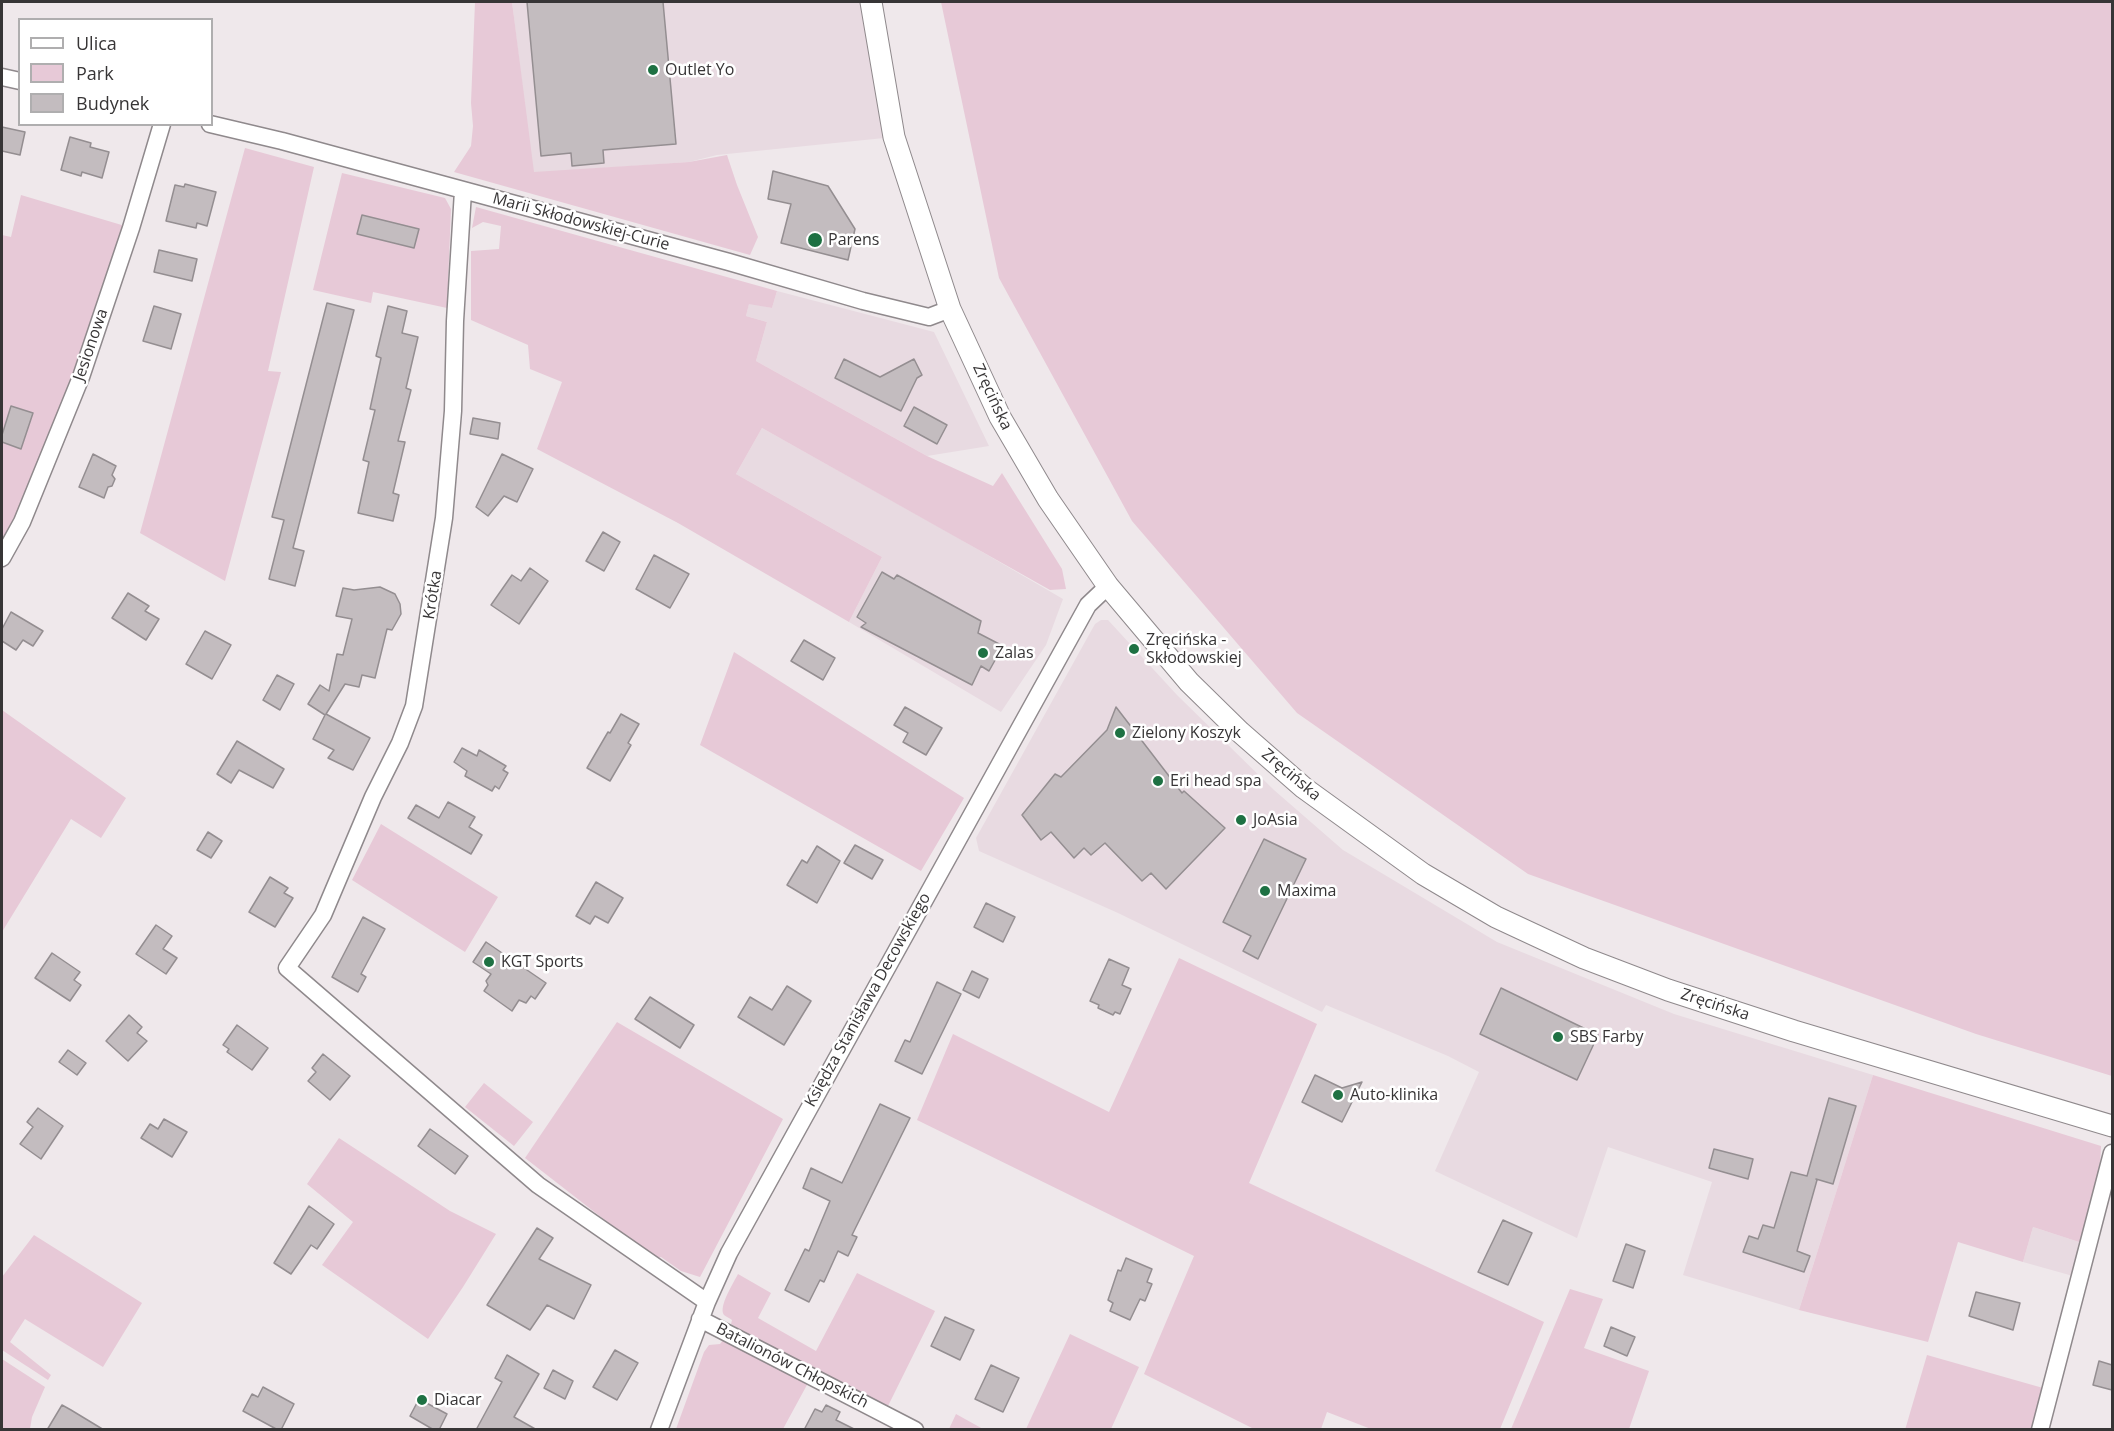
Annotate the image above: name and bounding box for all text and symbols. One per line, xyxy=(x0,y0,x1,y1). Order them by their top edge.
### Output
legend xyxy=(18,18,213,126)
text: Ulica xyxy=(76,31,117,55)
place label: Outlet Yo xyxy=(665,60,734,80)
text: Park xyxy=(76,61,114,85)
marker: Outlet Yo xyxy=(646,63,660,77)
text: Budynek xyxy=(76,91,149,115)
street label: Marii Skłodowskiej-Curie xyxy=(490,189,672,255)
place label: Parens xyxy=(828,230,879,250)
marker: Parens xyxy=(806,231,824,249)
street label: Jesionowa xyxy=(70,306,112,384)
street label: Zręcińska xyxy=(968,361,1016,433)
street label: Krótka xyxy=(420,569,446,621)
place label: Zręcińska - Skłodowskiej xyxy=(1146,630,1242,668)
marker: Zręcińska - Skłodowskiej xyxy=(1127,642,1141,656)
place label: Zalas xyxy=(995,643,1034,663)
marker: Zalas xyxy=(976,646,990,660)
place label: Zielony Koszyk xyxy=(1132,723,1241,743)
marker: Zielony Koszyk xyxy=(1113,726,1127,740)
street label: Zręcińska xyxy=(1258,745,1324,805)
place label: Eri head spa xyxy=(1170,771,1262,791)
marker: Eri head spa xyxy=(1151,774,1165,788)
place label: JoAsia xyxy=(1253,810,1298,830)
marker: JoAsia xyxy=(1234,813,1248,827)
place label: Maxima xyxy=(1277,881,1336,901)
marker: Maxima xyxy=(1258,884,1272,898)
street label: Księdza Stanisława Decowskiego xyxy=(801,890,935,1110)
place label: KGT Sports xyxy=(501,952,583,972)
marker: KGT Sports xyxy=(482,955,496,969)
street label: Zręcińska xyxy=(1678,985,1752,1025)
place label: SBS Farby xyxy=(1570,1027,1644,1047)
marker: SBS Farby xyxy=(1551,1030,1565,1044)
place label: Auto-klinika xyxy=(1350,1085,1438,1105)
marker: Auto-klinika xyxy=(1331,1088,1345,1102)
street label: Batalionów Chłopskich xyxy=(713,1319,871,1413)
place label: Diacar xyxy=(434,1390,482,1410)
marker: Diacar xyxy=(415,1393,429,1407)

